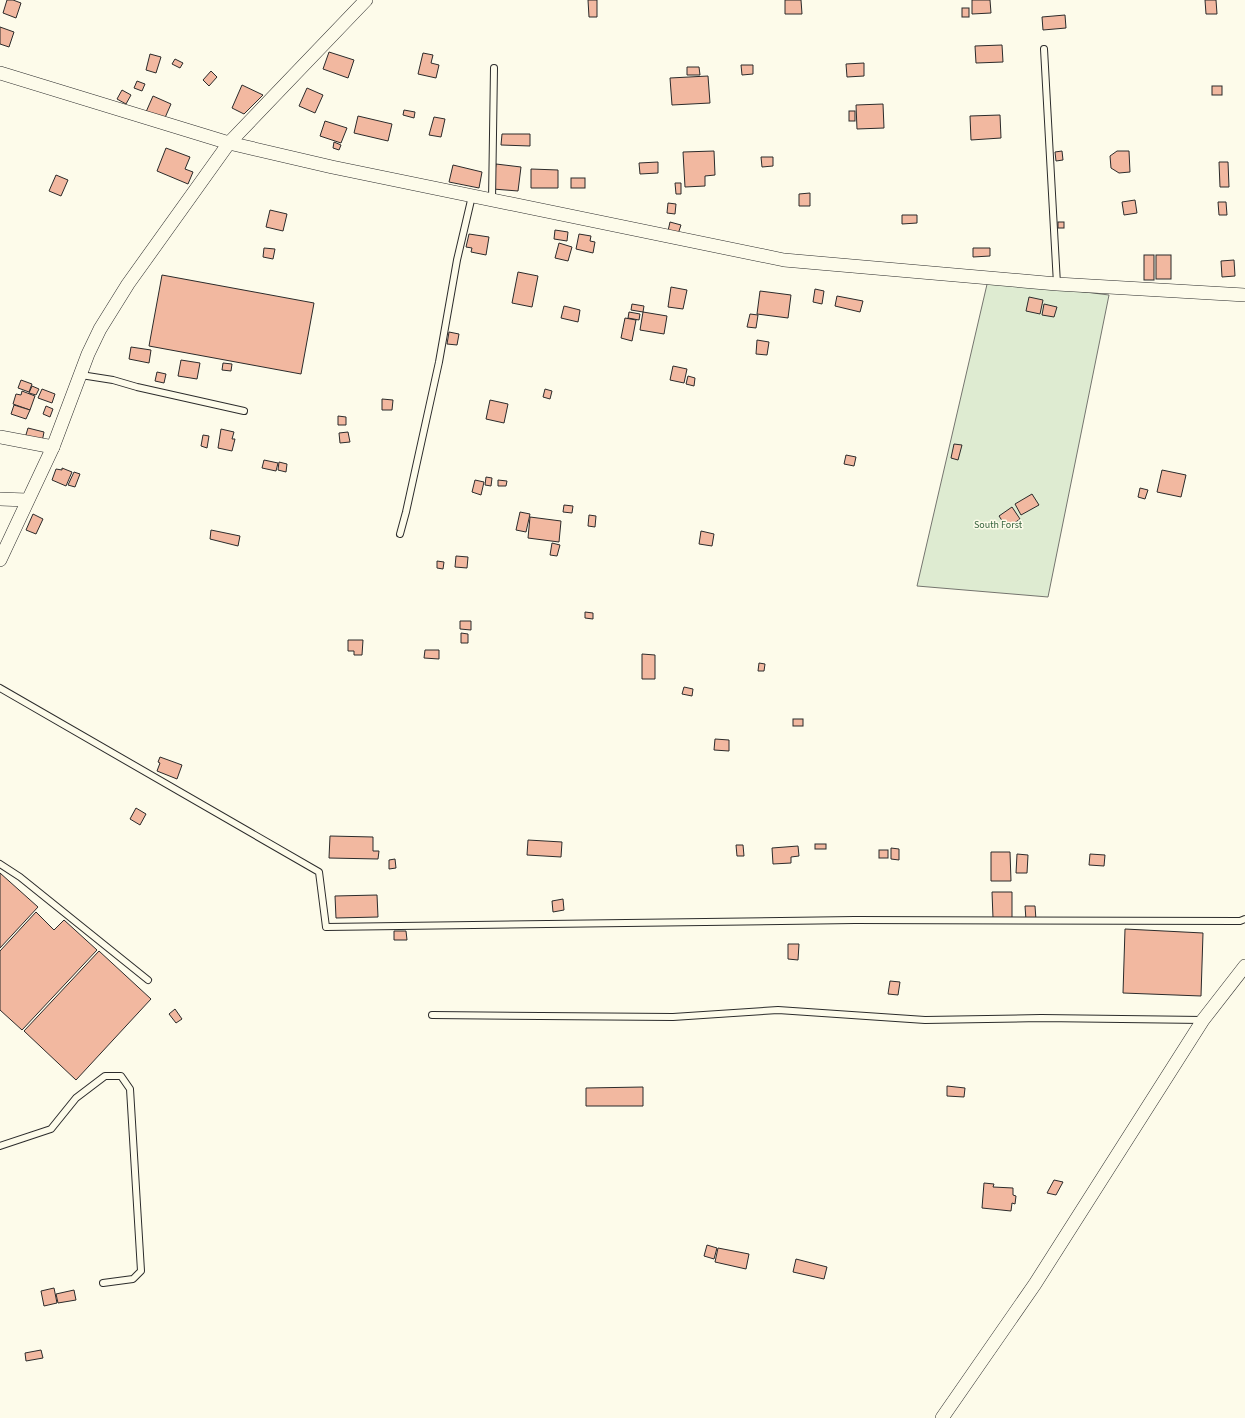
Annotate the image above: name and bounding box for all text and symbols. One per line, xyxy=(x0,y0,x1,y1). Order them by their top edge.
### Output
park label: South Forst xyxy=(974,518,1023,532)

